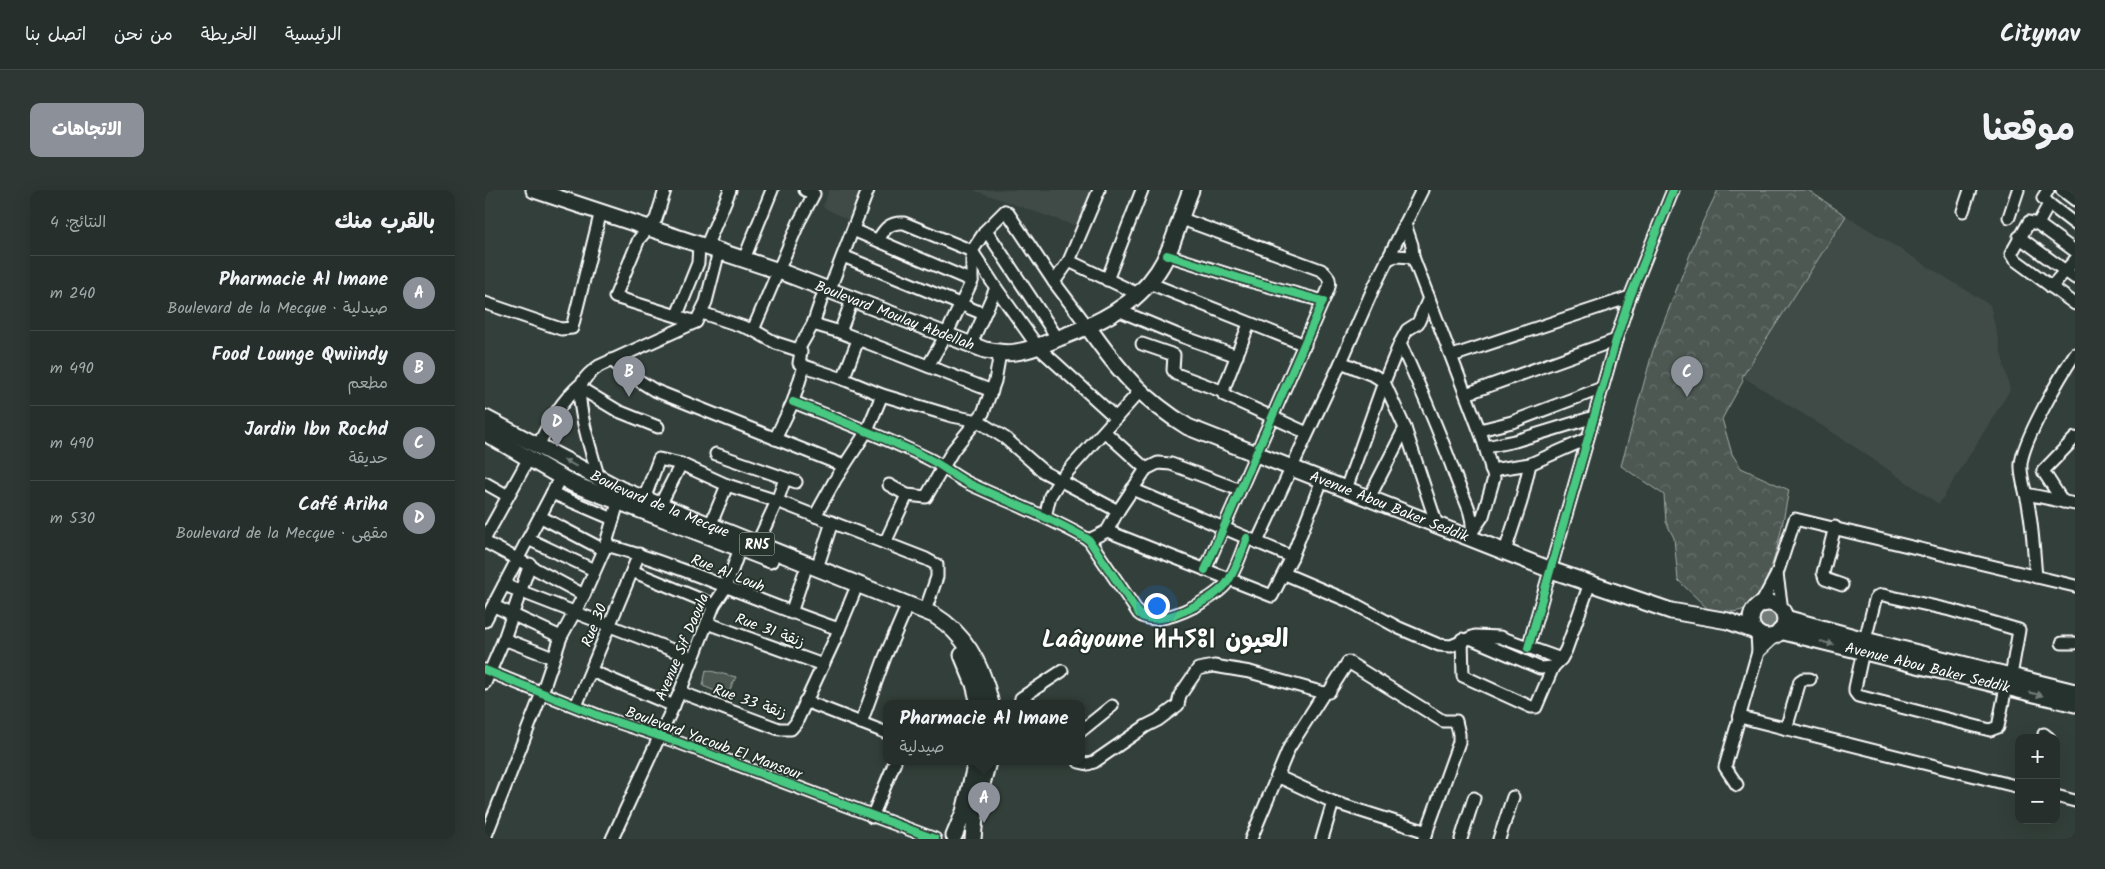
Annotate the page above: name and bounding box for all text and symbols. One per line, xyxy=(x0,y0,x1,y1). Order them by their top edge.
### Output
text: Citynav xyxy=(2000,15,2080,54)
text: اتصل بنا xyxy=(25,21,86,50)
text: من نحن xyxy=(114,21,173,50)
text: الخريطة xyxy=(201,21,257,50)
text: الرئيسية xyxy=(285,21,341,50)
button: الاتجاهات xyxy=(30,103,144,157)
text: موقعنا xyxy=(1982,103,2075,159)
text: بالقرب منك xyxy=(335,206,435,239)
text: النتائج: 4 xyxy=(50,210,106,235)
text: Pharmacie Al Imane xyxy=(219,265,388,295)
street label: Boulevard Moulay Abdellah xyxy=(811,275,978,358)
text: 240 m xyxy=(50,281,95,306)
text: A xyxy=(414,281,424,306)
text: صيدلية · Boulevard de la Mecque xyxy=(167,296,388,321)
text: Food Lounge Qwiindy xyxy=(212,340,388,370)
text: 490 m xyxy=(50,356,94,381)
text: B xyxy=(414,356,424,381)
pin: B xyxy=(613,356,645,397)
pin: C xyxy=(1671,356,1703,397)
text: مطعم xyxy=(348,371,388,396)
pin: D xyxy=(541,406,573,447)
text: Jardin Ibn Rochd xyxy=(244,415,388,445)
text: 490 m xyxy=(50,431,94,456)
text: C xyxy=(414,431,424,456)
text: حديقة xyxy=(349,446,388,471)
one-way arrow xyxy=(564,459,577,468)
street label: Boulevard de la Mecque xyxy=(585,464,733,545)
street label: Avenue Abou Baker Seddik xyxy=(1306,465,1473,550)
text: Café Ariha xyxy=(298,490,388,520)
text: 530 m xyxy=(50,506,95,531)
text: D xyxy=(414,506,424,531)
text: مقهى · Boulevard de la Mecque xyxy=(176,521,388,546)
road number: RN5 xyxy=(739,532,775,556)
street label: Rue Al Louh xyxy=(687,548,768,600)
street label: Avenue Sif Daoula xyxy=(649,590,716,705)
your location xyxy=(1144,593,1170,619)
street label: Rue 30 xyxy=(575,600,615,651)
street label: Rue 31 زنقة xyxy=(731,607,808,655)
district label: Laâyoune ⵍⵄⵢⵓⵏ العيون xyxy=(1042,620,1288,660)
street label: Avenue Abou Baker Seddik xyxy=(1842,637,2013,701)
one-way arrow xyxy=(1820,639,1835,647)
street label: Rue 33 زنقة xyxy=(710,678,790,726)
one-way arrow xyxy=(2029,690,2044,698)
popup xyxy=(883,700,1085,765)
street label: Boulevard Yacoub El Mansour xyxy=(622,701,806,788)
text: Pharmacie Al Imane xyxy=(899,704,1069,734)
map controls xyxy=(2015,734,2060,824)
button: + xyxy=(2015,734,2060,779)
text: صيدلية xyxy=(899,735,944,760)
button: − xyxy=(2015,779,2060,824)
pin: A xyxy=(968,782,1000,823)

